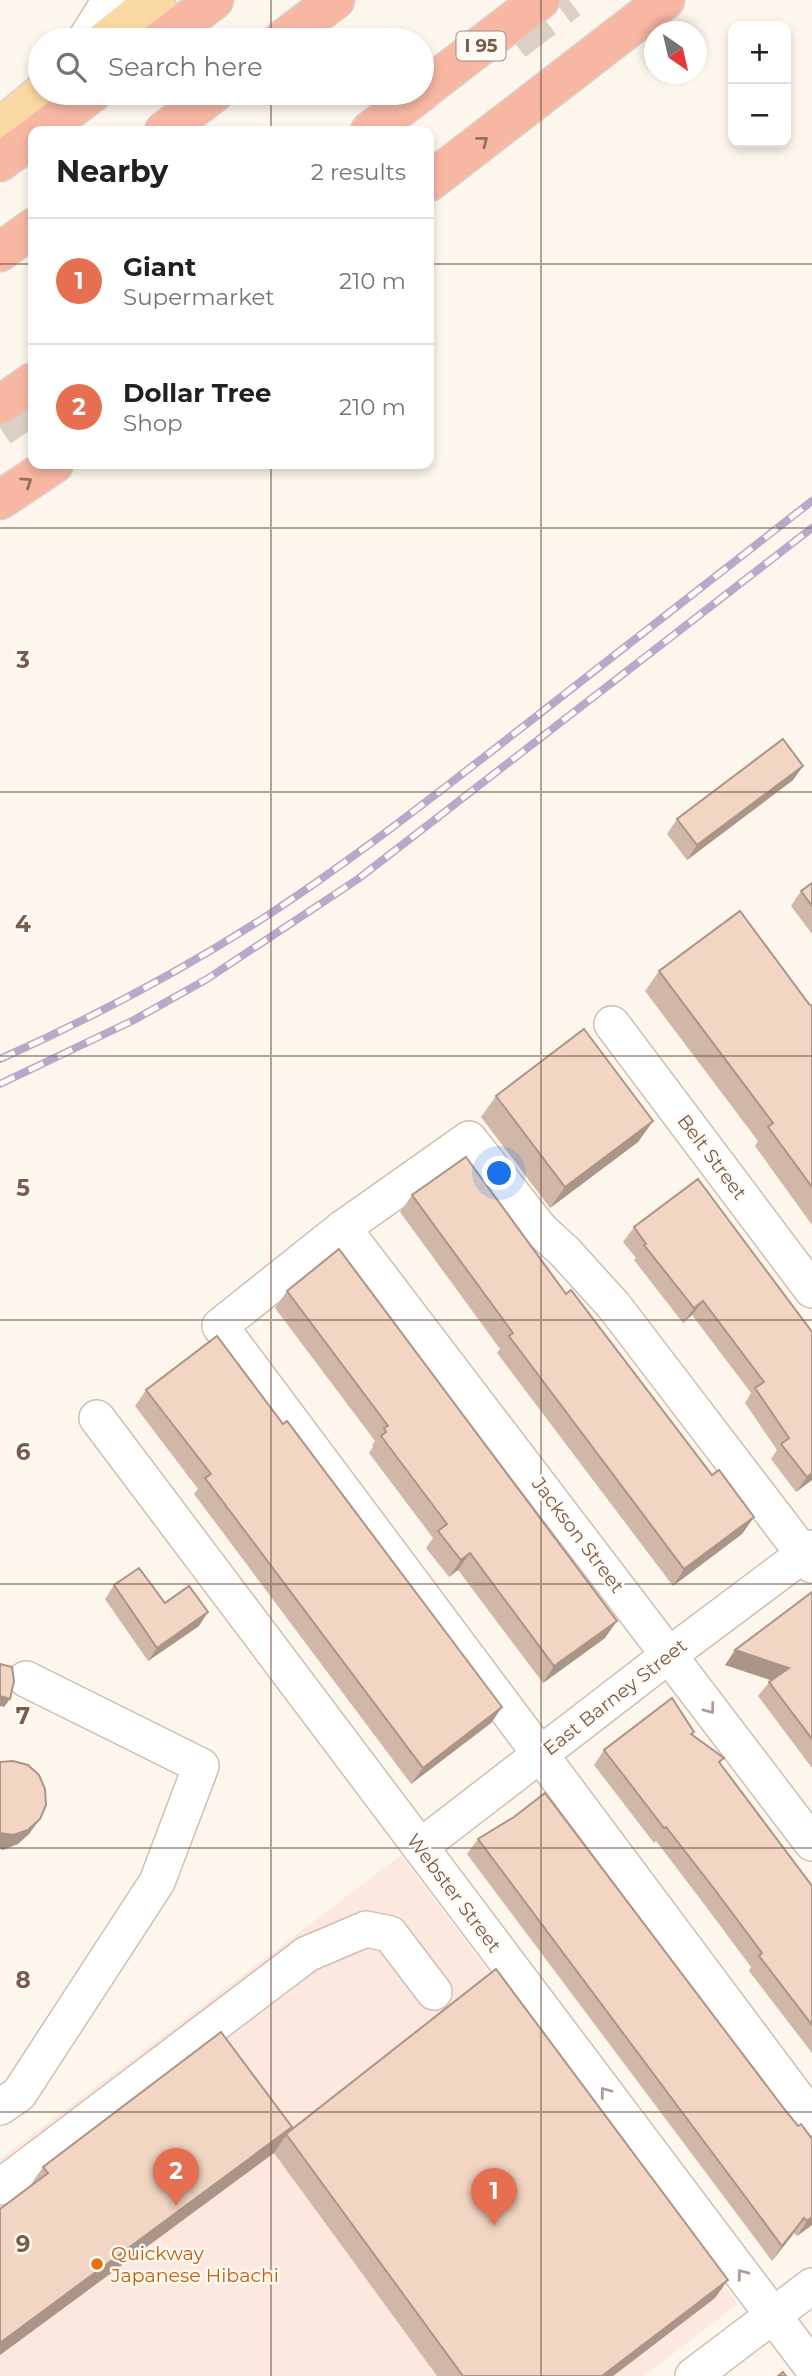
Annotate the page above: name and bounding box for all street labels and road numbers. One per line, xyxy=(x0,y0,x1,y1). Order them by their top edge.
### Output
road number: I 95 xyxy=(456,32,505,60)
street label: Belt Street xyxy=(672,1110,752,1204)
street label: Jackson Street xyxy=(526,1472,629,1598)
street label: East Barney Street xyxy=(539,1634,692,1760)
street label: Webster Street xyxy=(402,1829,506,1957)

